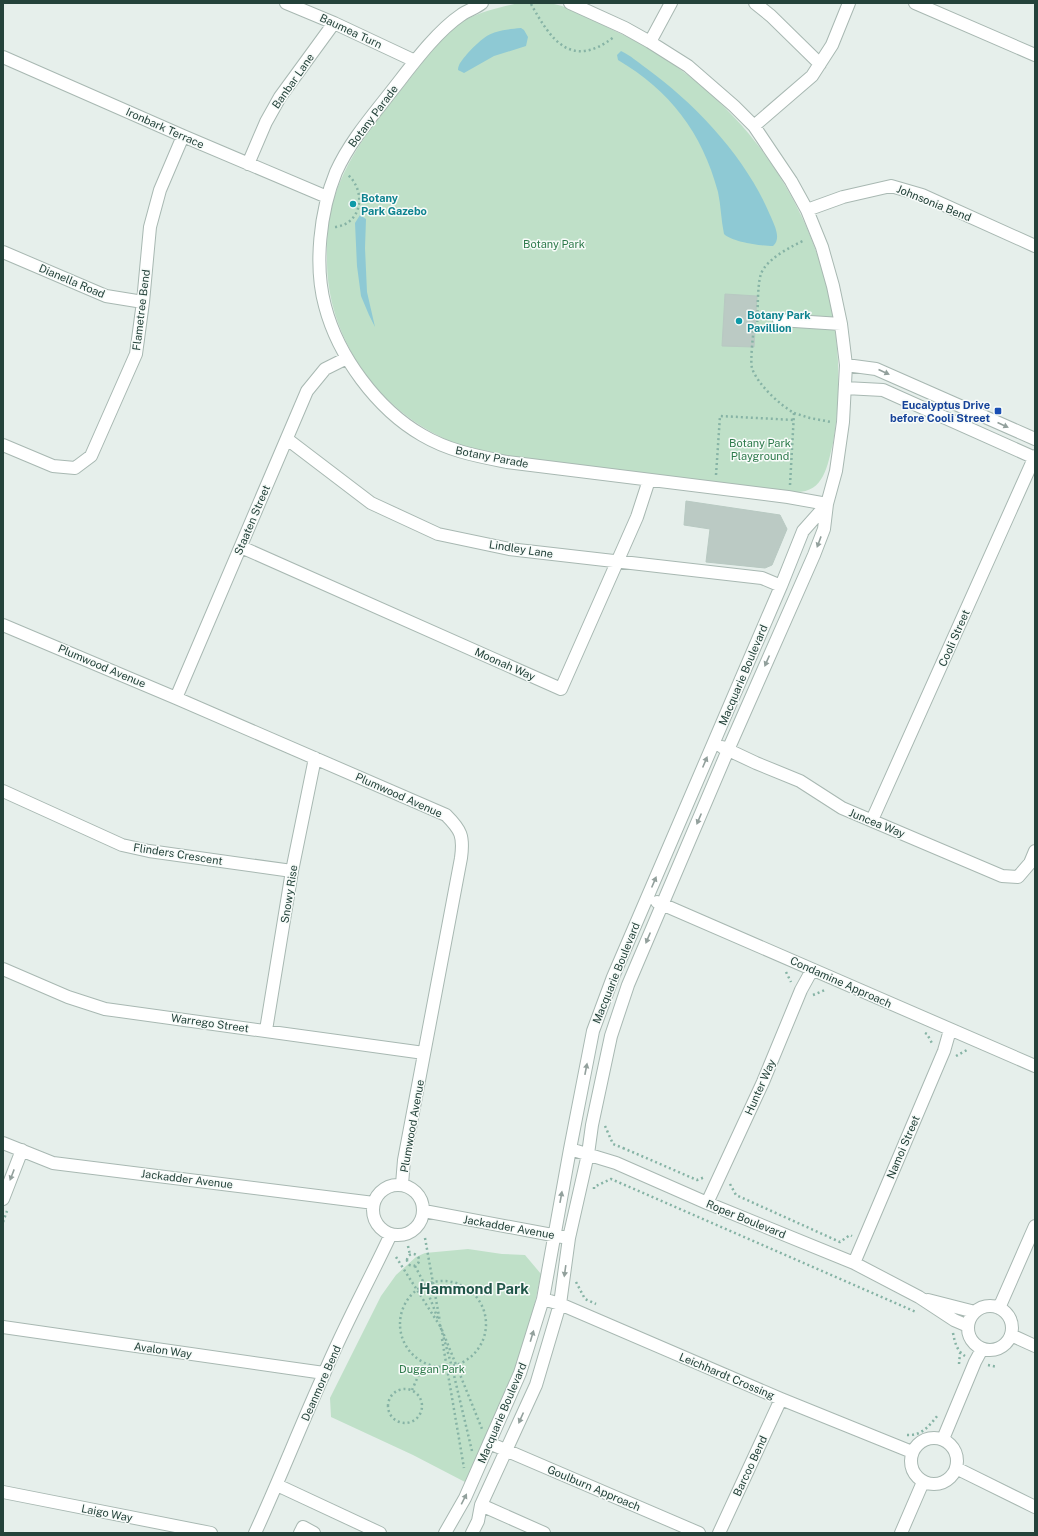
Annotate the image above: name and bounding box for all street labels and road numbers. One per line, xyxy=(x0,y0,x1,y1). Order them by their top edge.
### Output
street label: Baumea Turn xyxy=(318,11,384,51)
street label: Banbar Lane xyxy=(270,51,316,111)
street label: Botany Parade xyxy=(346,83,400,149)
street label: Ironbark Terrace xyxy=(124,105,206,151)
street label: Johnsonia Bend xyxy=(895,183,973,223)
street label: Dianella Road xyxy=(37,262,107,300)
street label: Flametree Bend xyxy=(130,269,152,351)
street label: Botany Parade xyxy=(454,444,530,470)
street label: Staaten Street xyxy=(232,483,272,557)
street label: Lindley Lane xyxy=(488,538,554,560)
street label: Cooli Street xyxy=(936,608,972,668)
street label: Macquarie Boulevard xyxy=(716,623,770,727)
street label: Plumwood Avenue xyxy=(56,642,148,690)
street label: Moonah Way xyxy=(473,645,537,683)
street label: Plumwood Avenue xyxy=(354,770,444,820)
street label: Juncea Way xyxy=(847,806,907,840)
street label: Flinders Crescent xyxy=(132,841,224,867)
street label: Snowy Rise xyxy=(278,864,300,924)
street label: Macquarie Boulevard xyxy=(590,921,642,1025)
street label: Condamine Approach xyxy=(788,954,894,1010)
street label: Warrego Street xyxy=(170,1012,250,1034)
street label: Hunter Way xyxy=(742,1057,778,1117)
street label: Plumwood Avenue xyxy=(398,1079,426,1173)
street label: Namoi Street xyxy=(884,1114,922,1180)
street label: Jackadder Avenue xyxy=(140,1167,234,1191)
street label: Roper Boulevard xyxy=(704,1198,788,1240)
street label: Jackadder Avenue xyxy=(462,1213,556,1241)
street label: Avalon Way xyxy=(133,1340,193,1360)
street label: Deanmore Bend xyxy=(299,1343,343,1423)
street label: Leichhardt Crossing xyxy=(677,1350,777,1402)
street label: Macquarie Boulevard xyxy=(475,1361,529,1465)
street label: Barcoo Bend xyxy=(731,1434,769,1498)
street label: Goulburn Approach xyxy=(546,1463,642,1513)
street label: Laigo Way xyxy=(80,1502,134,1524)

